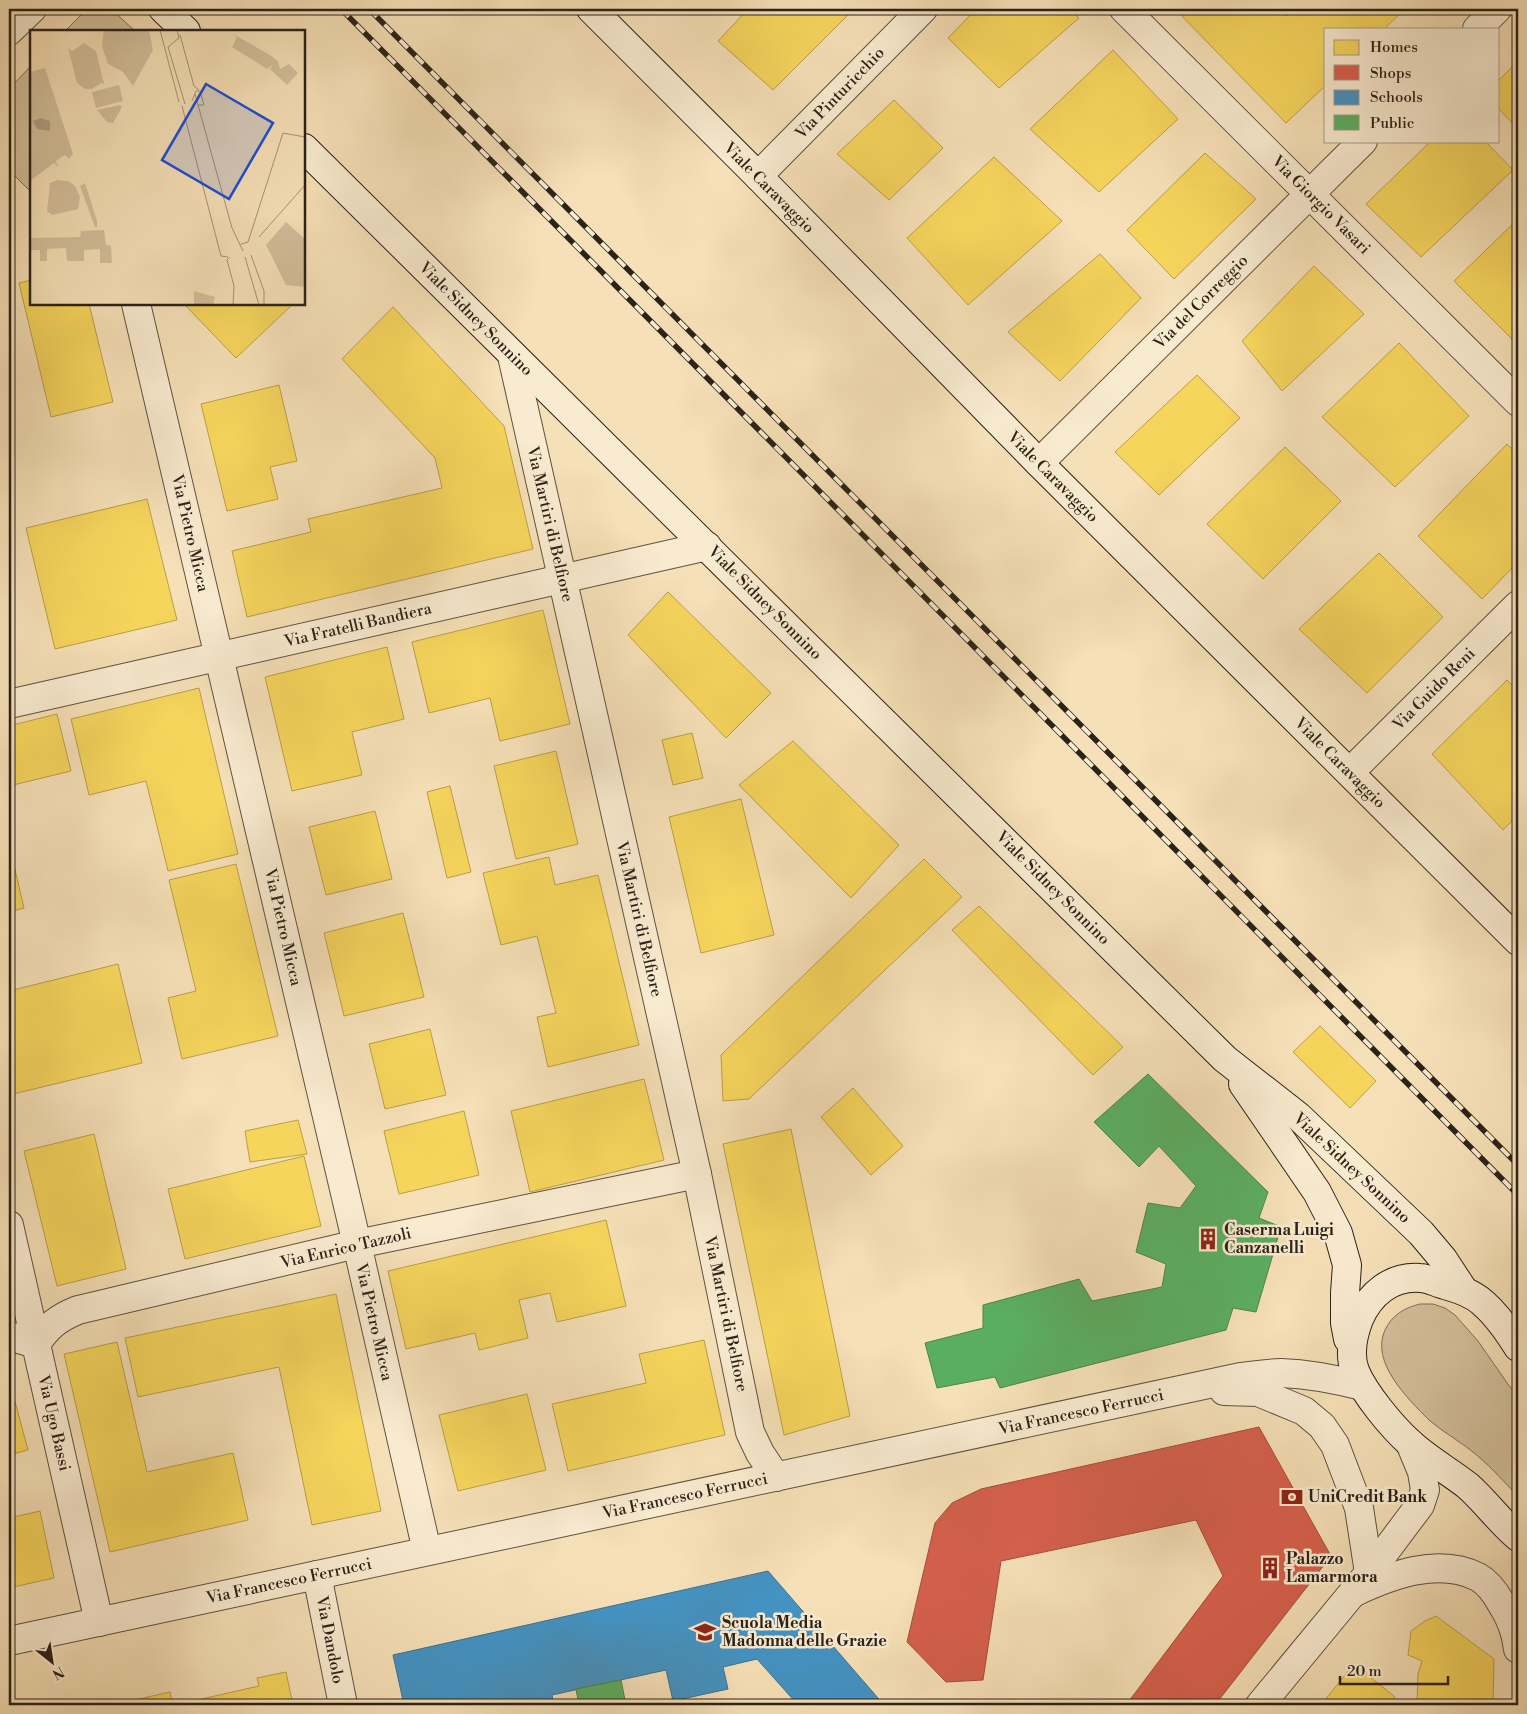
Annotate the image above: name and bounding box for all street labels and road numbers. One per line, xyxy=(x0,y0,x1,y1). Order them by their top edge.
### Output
street label: Via Pinturicchio xyxy=(790,43,889,144)
street label: Viale Caravaggio xyxy=(719,138,819,238)
street label: Via Giorgio Vasari xyxy=(1267,151,1375,259)
street label: Via del Correggio xyxy=(1149,251,1252,354)
street label: Viale Sidney Sonnino xyxy=(414,257,537,380)
street label: Viale Caravaggio xyxy=(1003,427,1103,527)
street label: Via Martiri di Belfiore xyxy=(522,443,578,604)
street label: Via Pietro Micca xyxy=(167,471,213,595)
street label: Viale Sidney Sonnino xyxy=(703,541,826,664)
street label: Via Fratelli Bandiera xyxy=(281,598,434,652)
street label: Via Guido Reni xyxy=(1388,644,1479,735)
street label: Viale Caravaggio xyxy=(1290,713,1390,813)
street label: Viale Sidney Sonnino xyxy=(991,826,1114,949)
street label: Via Martiri di Belfiore xyxy=(611,838,667,999)
street label: Via Pietro Micca xyxy=(260,865,306,989)
street label: Viale Sidney Sonnino xyxy=(1288,1108,1415,1228)
street label: Via Enrico Tazzoli xyxy=(278,1223,413,1273)
street label: Via Martiri di Belfiore xyxy=(699,1233,752,1394)
street label: Via Pietro Micca xyxy=(351,1260,397,1384)
street label: Via Ugo Bassi xyxy=(33,1372,75,1473)
street label: Via Francesco Ferrucci xyxy=(996,1385,1165,1439)
street label: Via Francesco Ferrucci xyxy=(600,1469,769,1523)
street label: Via Francesco Ferrucci xyxy=(204,1554,373,1608)
street label: Via Dandolo xyxy=(311,1593,348,1686)

